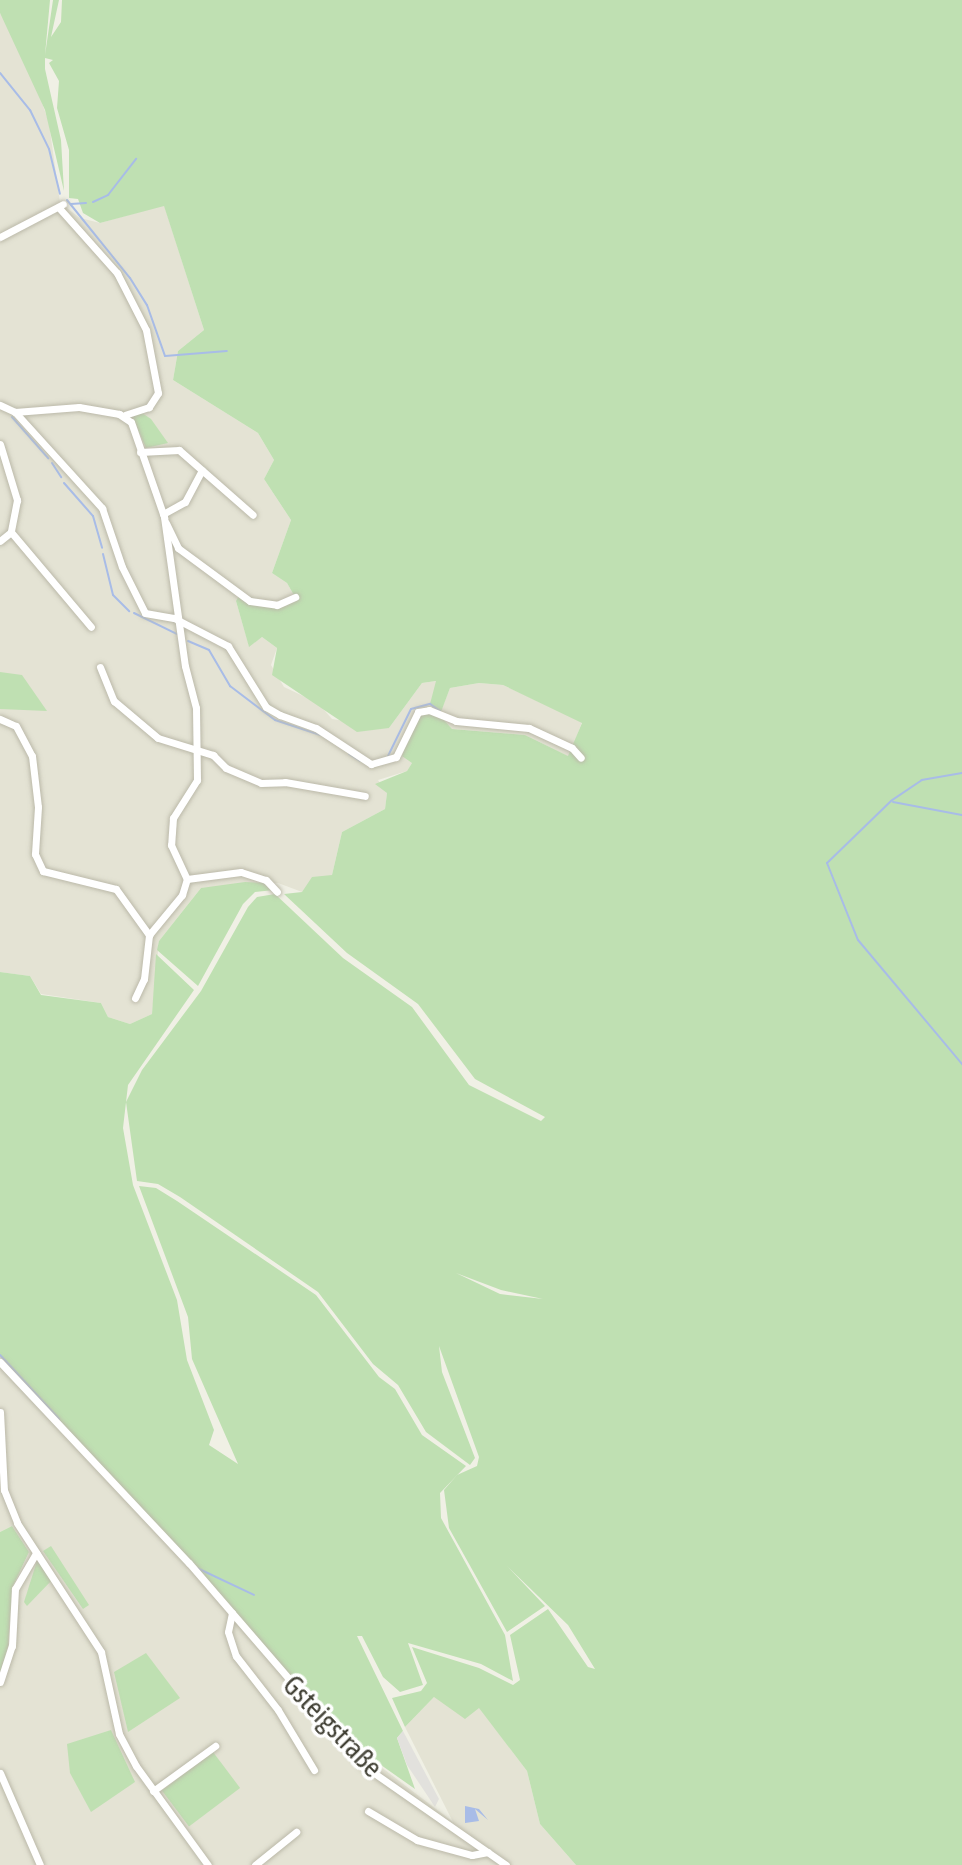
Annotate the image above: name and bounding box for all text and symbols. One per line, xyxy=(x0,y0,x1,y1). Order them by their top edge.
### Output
street label: Gsteigstraße xyxy=(276,1668,390,1784)

